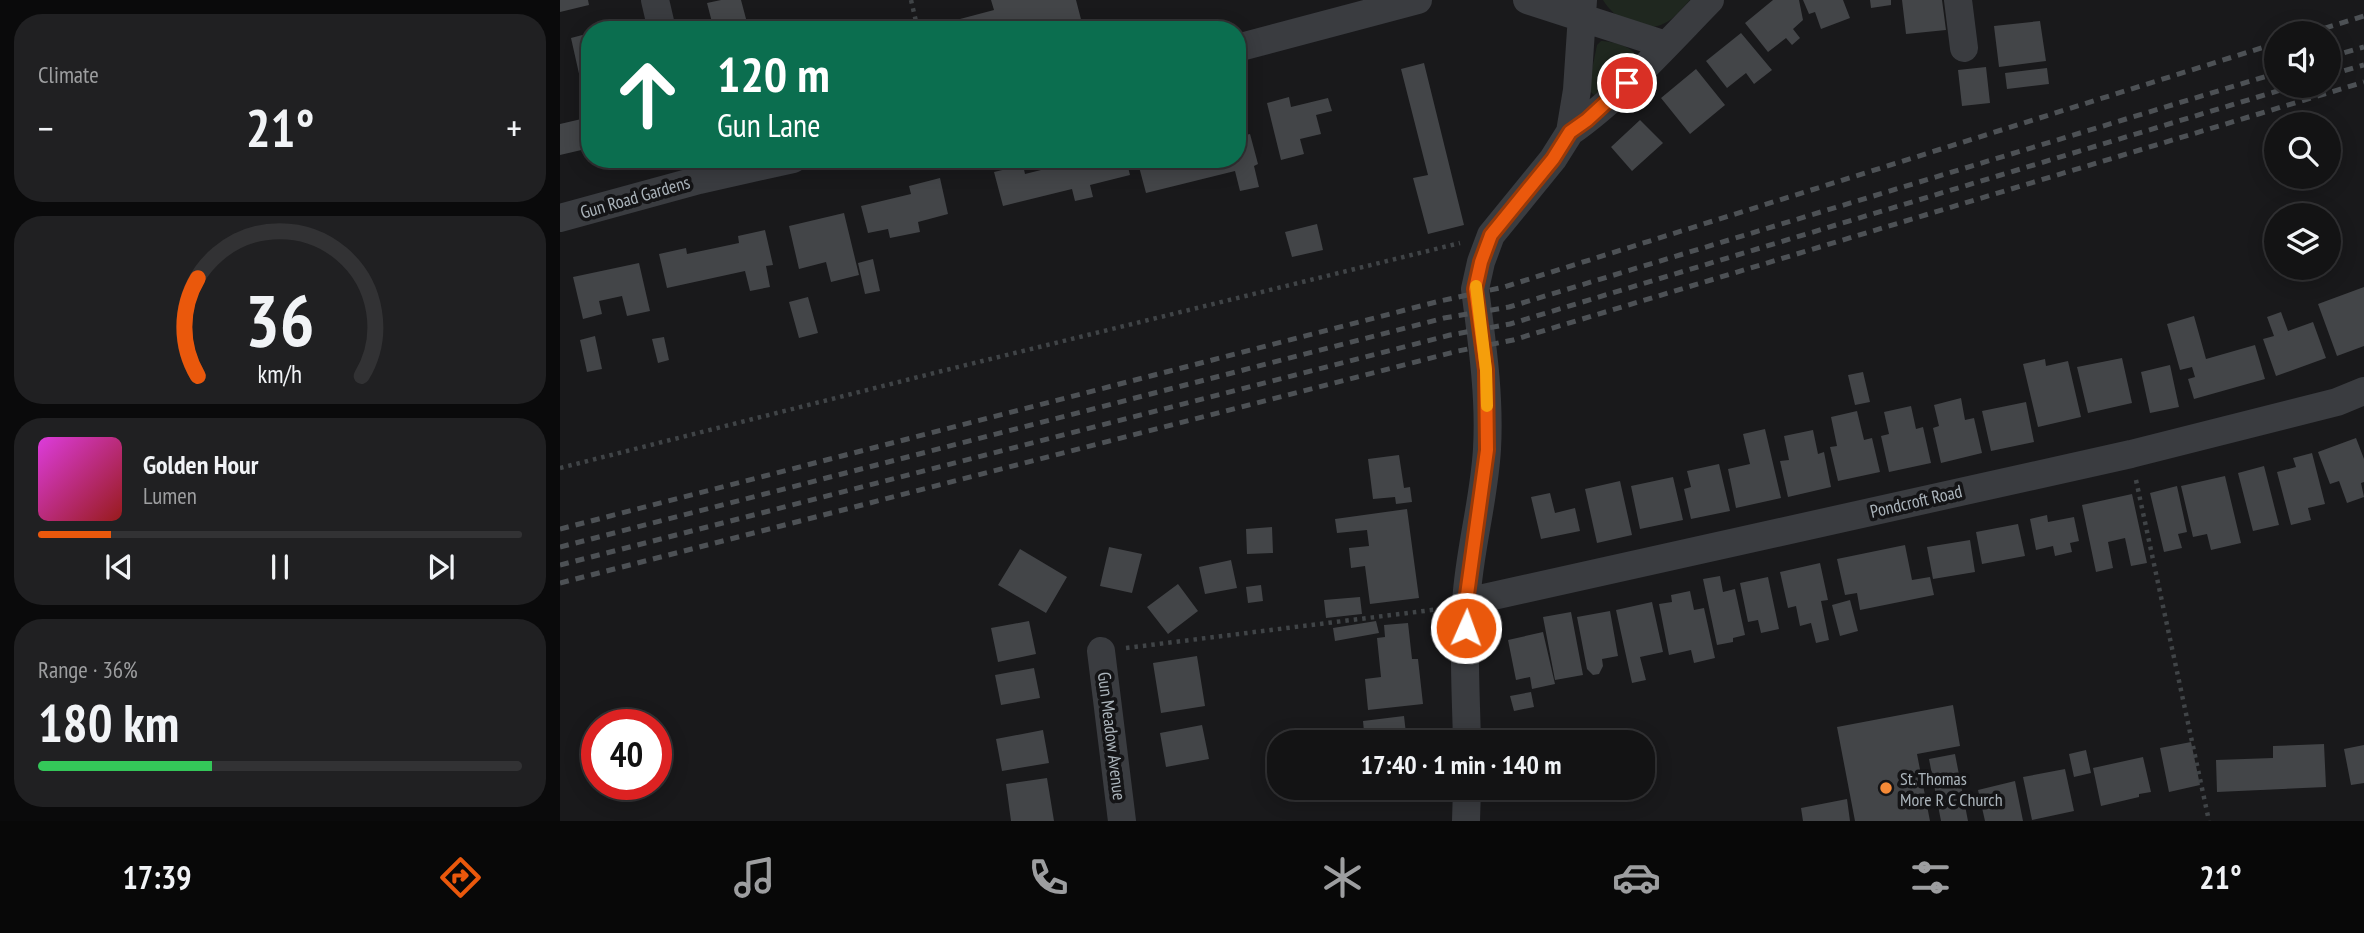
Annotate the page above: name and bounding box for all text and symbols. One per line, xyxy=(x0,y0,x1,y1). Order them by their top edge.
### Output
map controls xyxy=(2264,21,2341,280)
button: sound xyxy=(2264,21,2341,98)
text: 120 m xyxy=(717,42,830,106)
icon: ahead xyxy=(602,49,693,140)
pin xyxy=(1597,53,1657,113)
text: Climate xyxy=(38,60,99,89)
icon: arrive xyxy=(1608,64,1646,102)
text: 21° xyxy=(246,94,314,161)
text: − xyxy=(38,103,54,152)
text: + xyxy=(506,103,522,152)
text: Gun Lane xyxy=(717,104,820,146)
button: search xyxy=(2264,112,2341,189)
street label: Gun Road Gardens xyxy=(577,170,693,224)
button: layers xyxy=(2264,203,2341,280)
text: 36 xyxy=(245,272,315,366)
text: km/h xyxy=(258,357,302,389)
text: Golden Hour xyxy=(143,448,258,481)
street label: Pondcroft Road xyxy=(1868,479,1964,523)
text: Lumen xyxy=(143,481,197,510)
icon: previous xyxy=(100,548,138,586)
icon: pause xyxy=(261,548,299,586)
icon: next xyxy=(422,548,460,586)
position arrow xyxy=(1429,591,1503,665)
text: Range · 36% xyxy=(38,655,138,684)
street label: Gun Meadow Avenue xyxy=(1093,671,1131,801)
text: 180 km xyxy=(38,689,179,756)
speed limit sign: 40 xyxy=(581,709,672,800)
text: 17:40 · 1 min · 140 m xyxy=(1361,748,1561,781)
place label: St. Thomas More R C Church xyxy=(1900,767,2003,811)
marker: St. Thomas More R C Church xyxy=(1878,780,1894,796)
icon: directions xyxy=(436,853,485,902)
icon: music xyxy=(730,853,779,902)
icon: phone xyxy=(1024,853,1073,902)
icon: climate xyxy=(1318,853,1367,902)
icon: car xyxy=(1612,853,1661,902)
icon: filters xyxy=(1906,853,1955,902)
text: 17:39 xyxy=(122,856,192,898)
text: 21° xyxy=(2199,856,2242,898)

